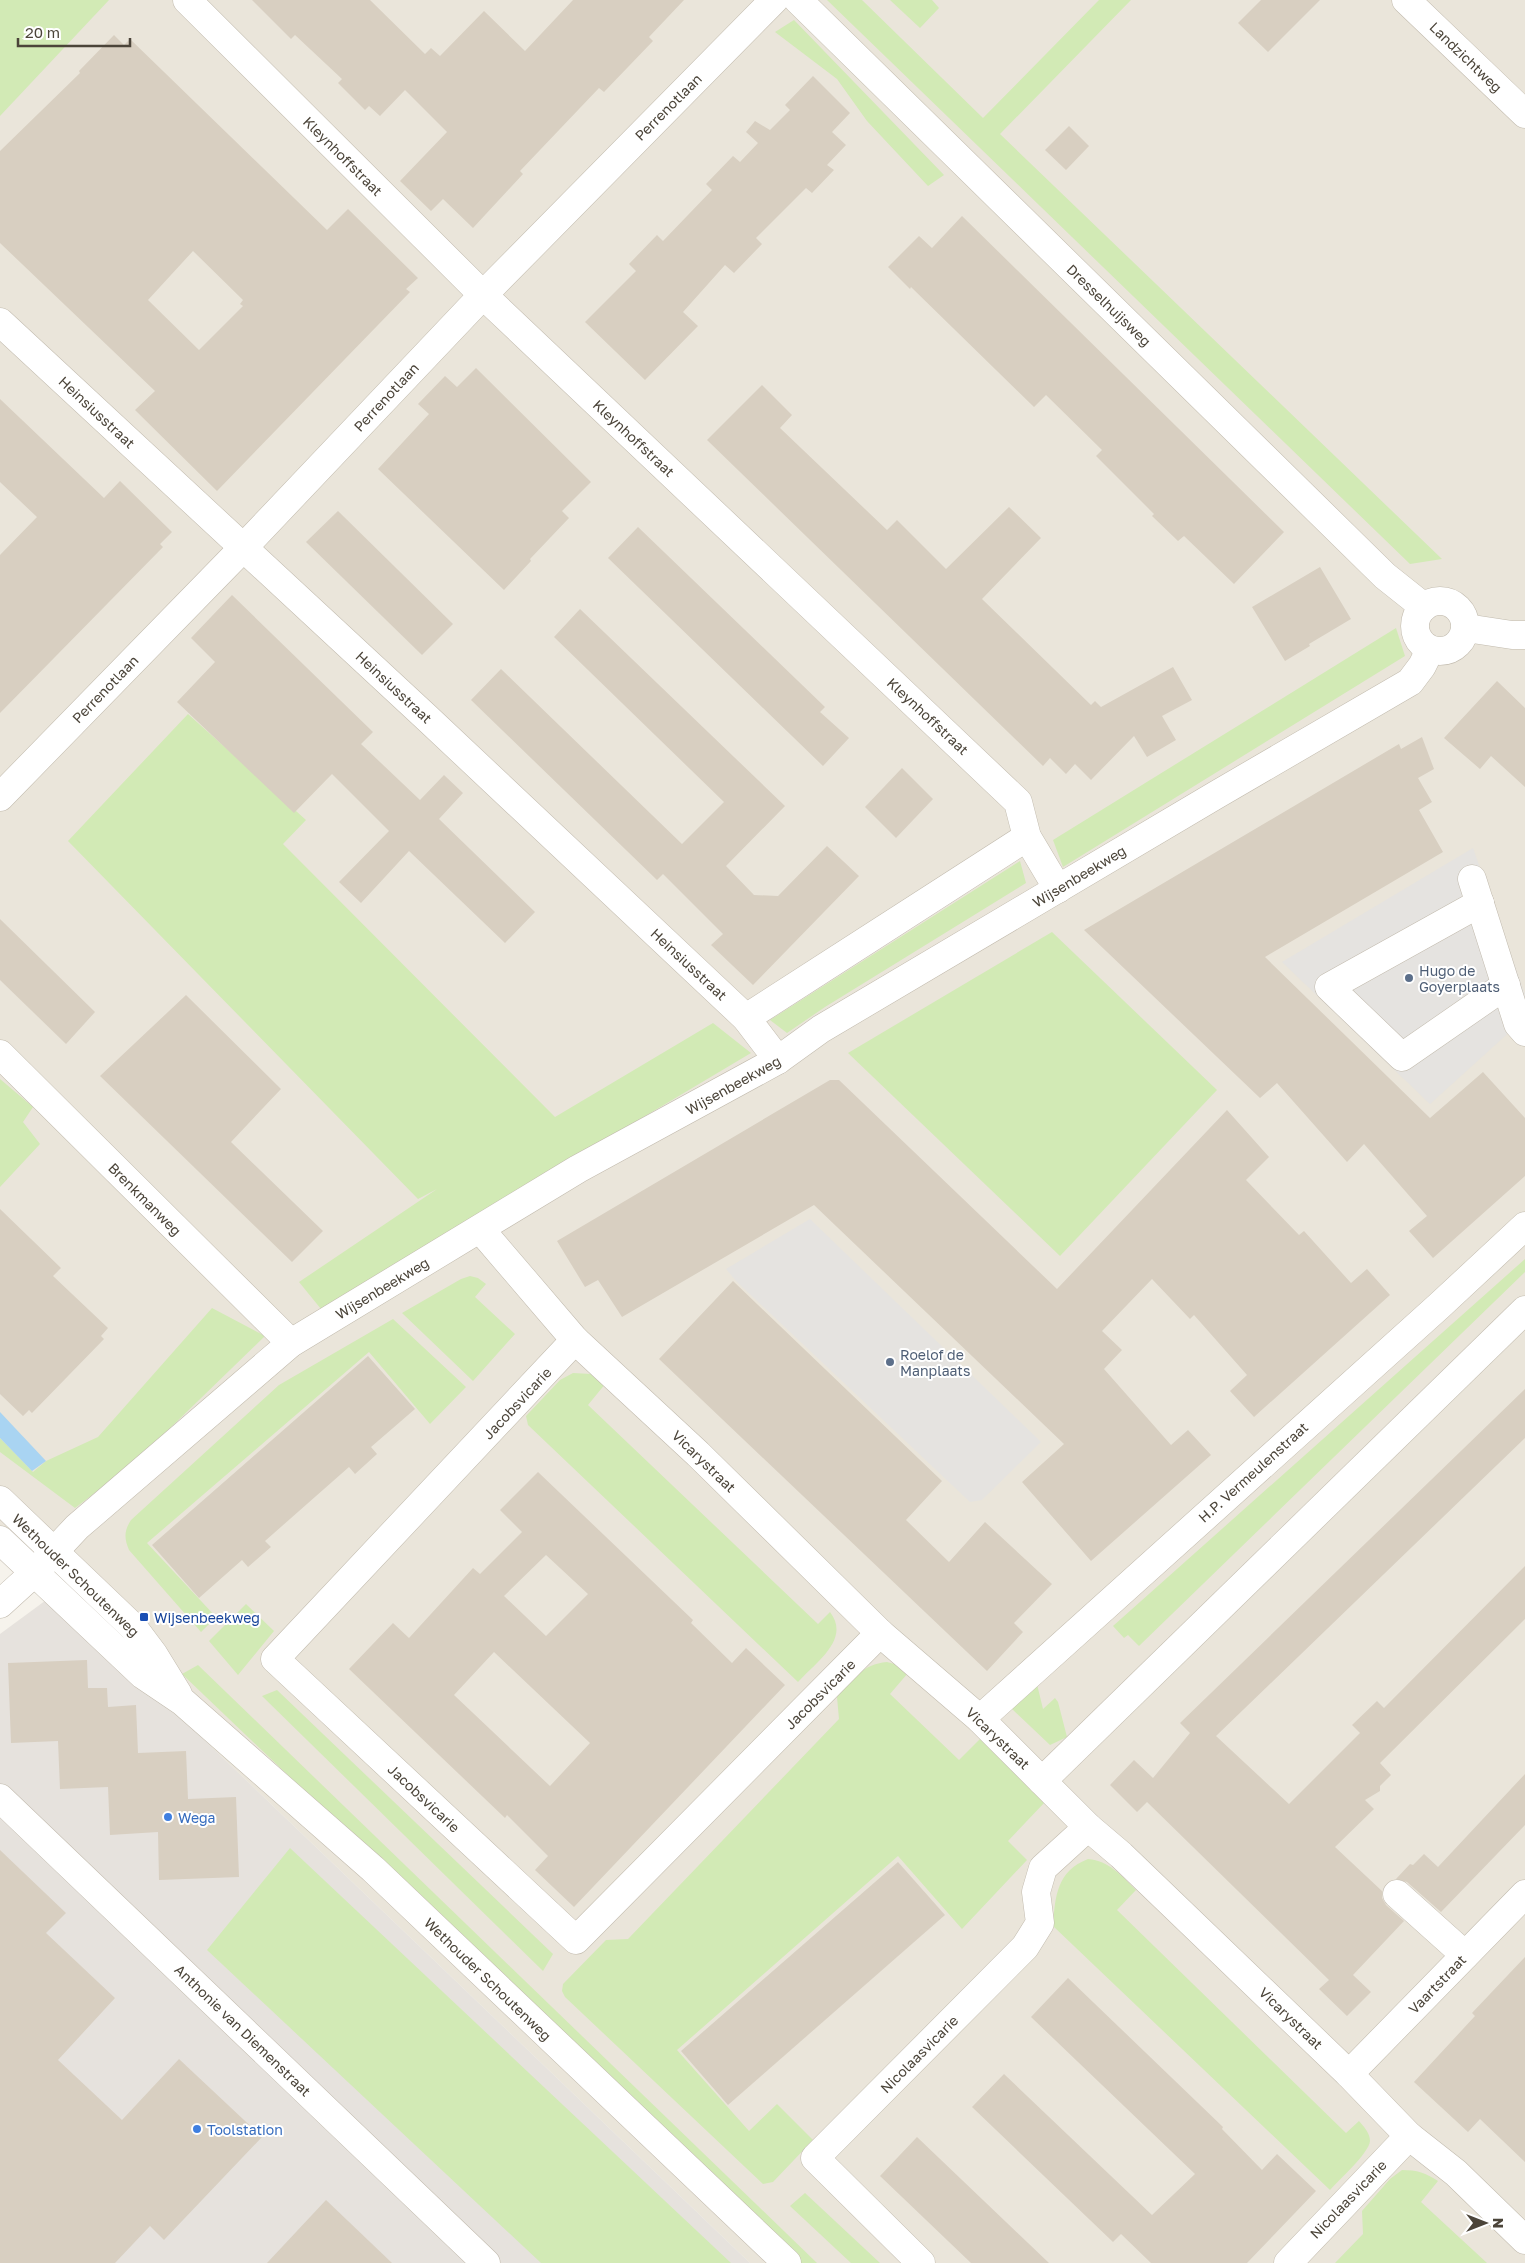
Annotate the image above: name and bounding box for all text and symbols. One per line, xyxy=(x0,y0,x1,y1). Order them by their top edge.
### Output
scale bar xyxy=(18,15,130,47)
street label: Landzichtweg xyxy=(1426,18,1506,96)
text: 20 m xyxy=(25,23,60,41)
street label: Perrenotlaan xyxy=(631,70,705,144)
street label: Kleynhoffstraat xyxy=(300,113,386,199)
street label: Dresselhuijsweg xyxy=(1063,260,1155,350)
street label: Perrenotlaan xyxy=(350,359,422,435)
street label: Heinsiusstraat xyxy=(55,372,139,452)
street label: Kleynhoffstraat xyxy=(590,396,678,480)
street label: Heinsiusstraat xyxy=(352,647,436,727)
street label: Perrenotlaan xyxy=(68,652,142,726)
street label: Kleynhoffstraat xyxy=(884,674,972,758)
street label: Wijsenbeekweg xyxy=(1029,841,1129,911)
street label: Heinsiusstraat xyxy=(647,924,731,1004)
place label: Hugo de Goyerplaats xyxy=(1419,962,1500,995)
marker: Hugo de Goyerplaats xyxy=(1403,972,1415,984)
street label: Wijsenbeekweg xyxy=(683,1052,783,1118)
street label: Brenkmanweg xyxy=(105,1159,185,1239)
street label: Wijsenbeekweg xyxy=(332,1253,432,1323)
place label: Roelof de Manplaats xyxy=(900,1346,970,1379)
marker: Roelof de Manplaats xyxy=(884,1356,896,1368)
street label: Jacobsvicarie xyxy=(479,1363,555,1443)
street label: H.P. Vermeulenstraat xyxy=(1195,1418,1311,1526)
street label: Vicarystraat xyxy=(669,1426,739,1496)
street label: Wethouder Schoutenweg xyxy=(9,1510,143,1640)
place label: Wijsenbeekweg xyxy=(154,1609,260,1626)
marker: Wijsenbeekweg xyxy=(138,1611,150,1623)
street label: Jacobsvicarie xyxy=(781,1655,859,1733)
street label: Vicarystraat xyxy=(963,1703,1033,1773)
street label: Jacobsvicarie xyxy=(384,1760,464,1836)
place label: Wega xyxy=(178,1809,216,1826)
marker: Wega xyxy=(162,1811,174,1823)
street label: Wethouder Schoutenweg xyxy=(421,1914,555,2044)
street label: Vaartstraat xyxy=(1405,1951,1469,2017)
street label: Anthonie van Diemenstraat xyxy=(172,1961,314,2099)
street label: Vicarystraat xyxy=(1256,1983,1326,2053)
street label: Nicolaasvicarie xyxy=(877,2012,961,2096)
place label: Toolstation xyxy=(207,2121,283,2138)
marker: Toolstation xyxy=(191,2123,203,2135)
street label: Nicolaasvicarie xyxy=(1306,2156,1390,2242)
north arrow xyxy=(1460,2198,1510,2248)
text: N xyxy=(1490,2218,1507,2228)

